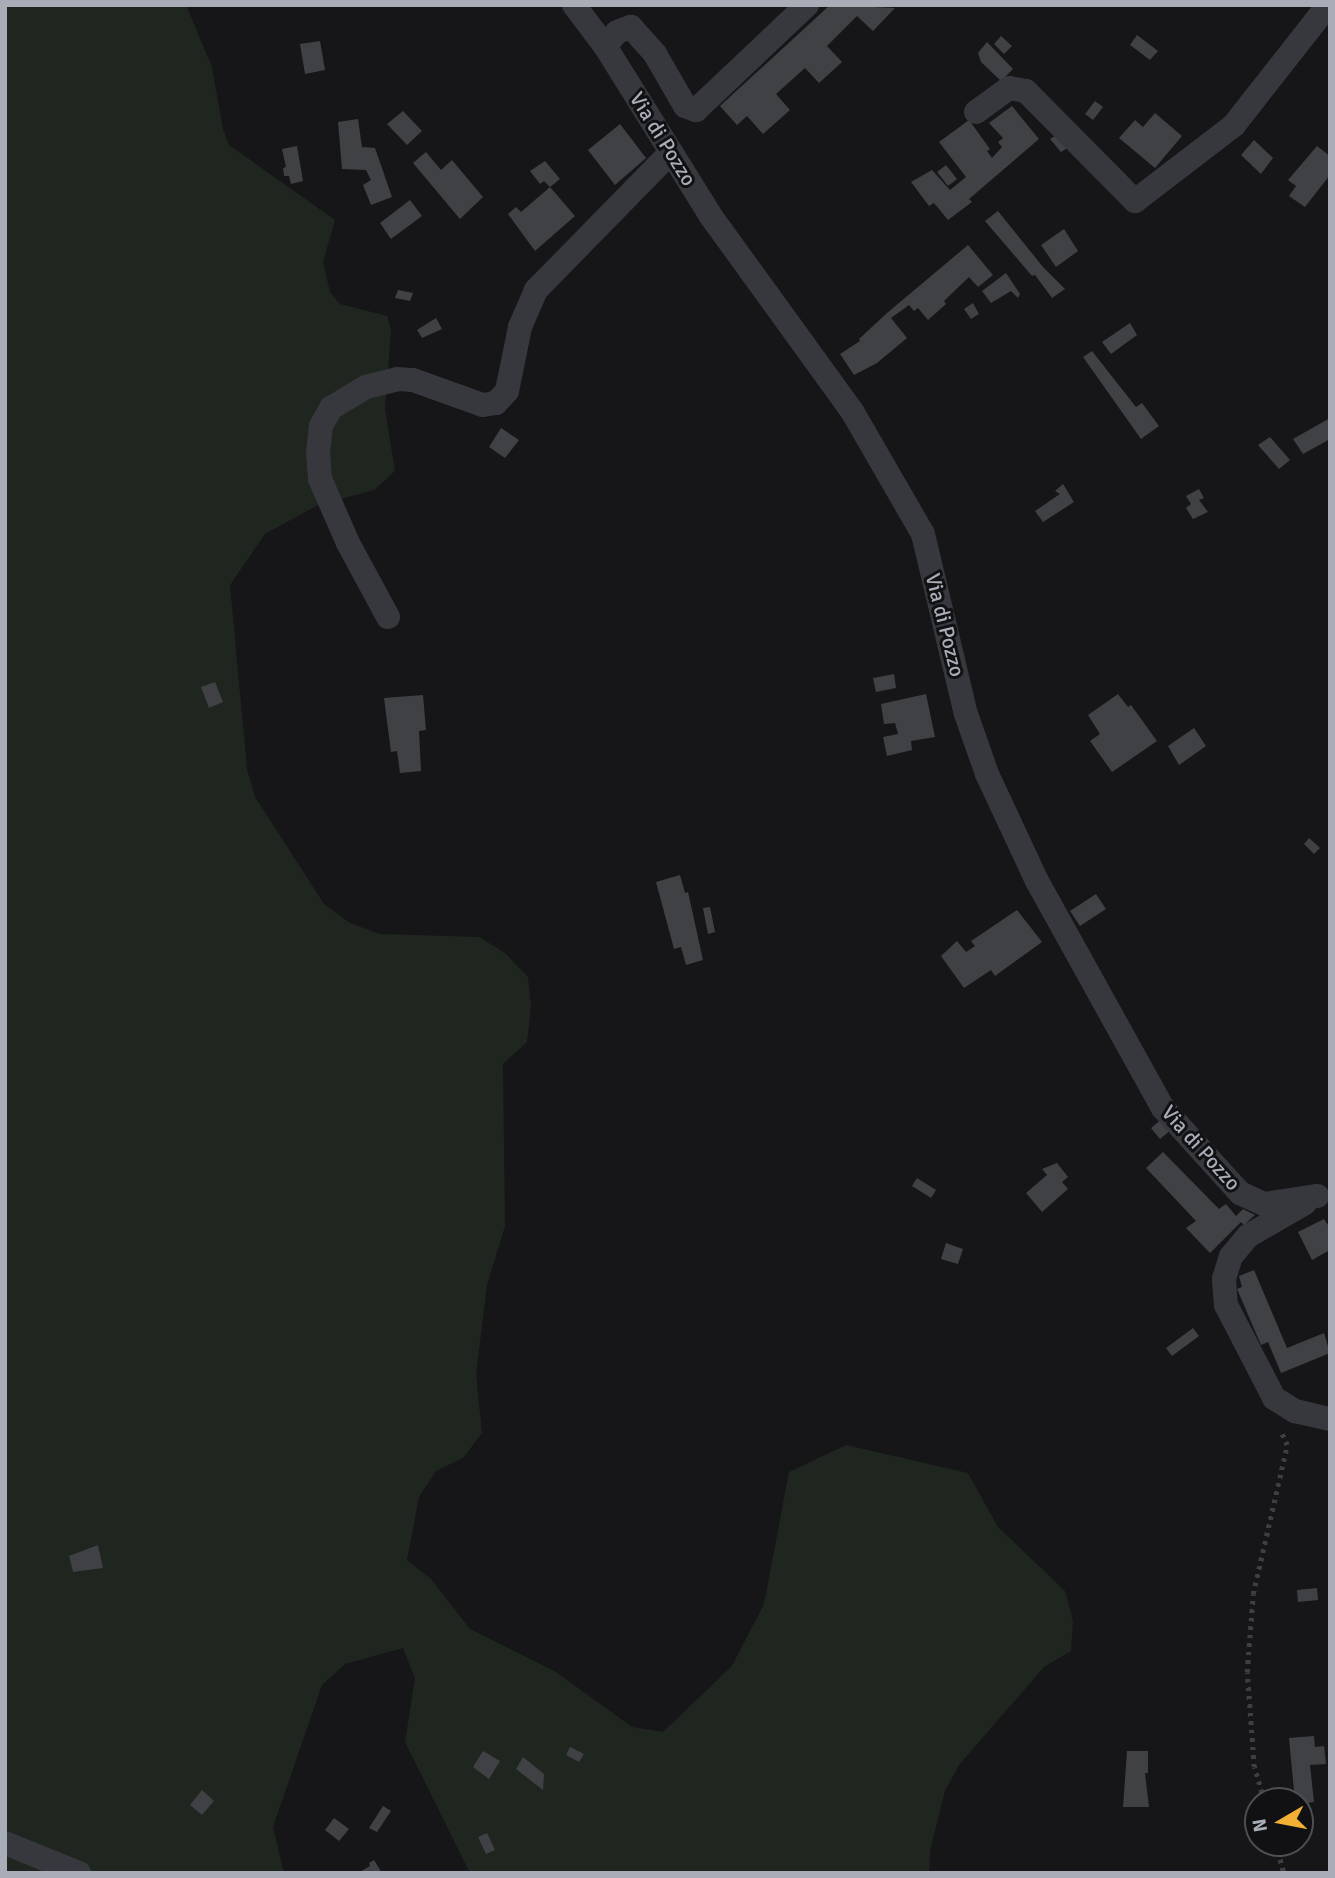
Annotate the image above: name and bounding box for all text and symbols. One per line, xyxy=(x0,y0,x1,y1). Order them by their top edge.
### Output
street label: Via di Pozzo xyxy=(624,88,702,190)
street label: Via di Pozzo xyxy=(920,571,970,679)
street label: Via di Pozzo xyxy=(1156,1100,1246,1196)
north arrow xyxy=(1244,1787,1314,1857)
text: N xyxy=(1247,1817,1273,1834)

